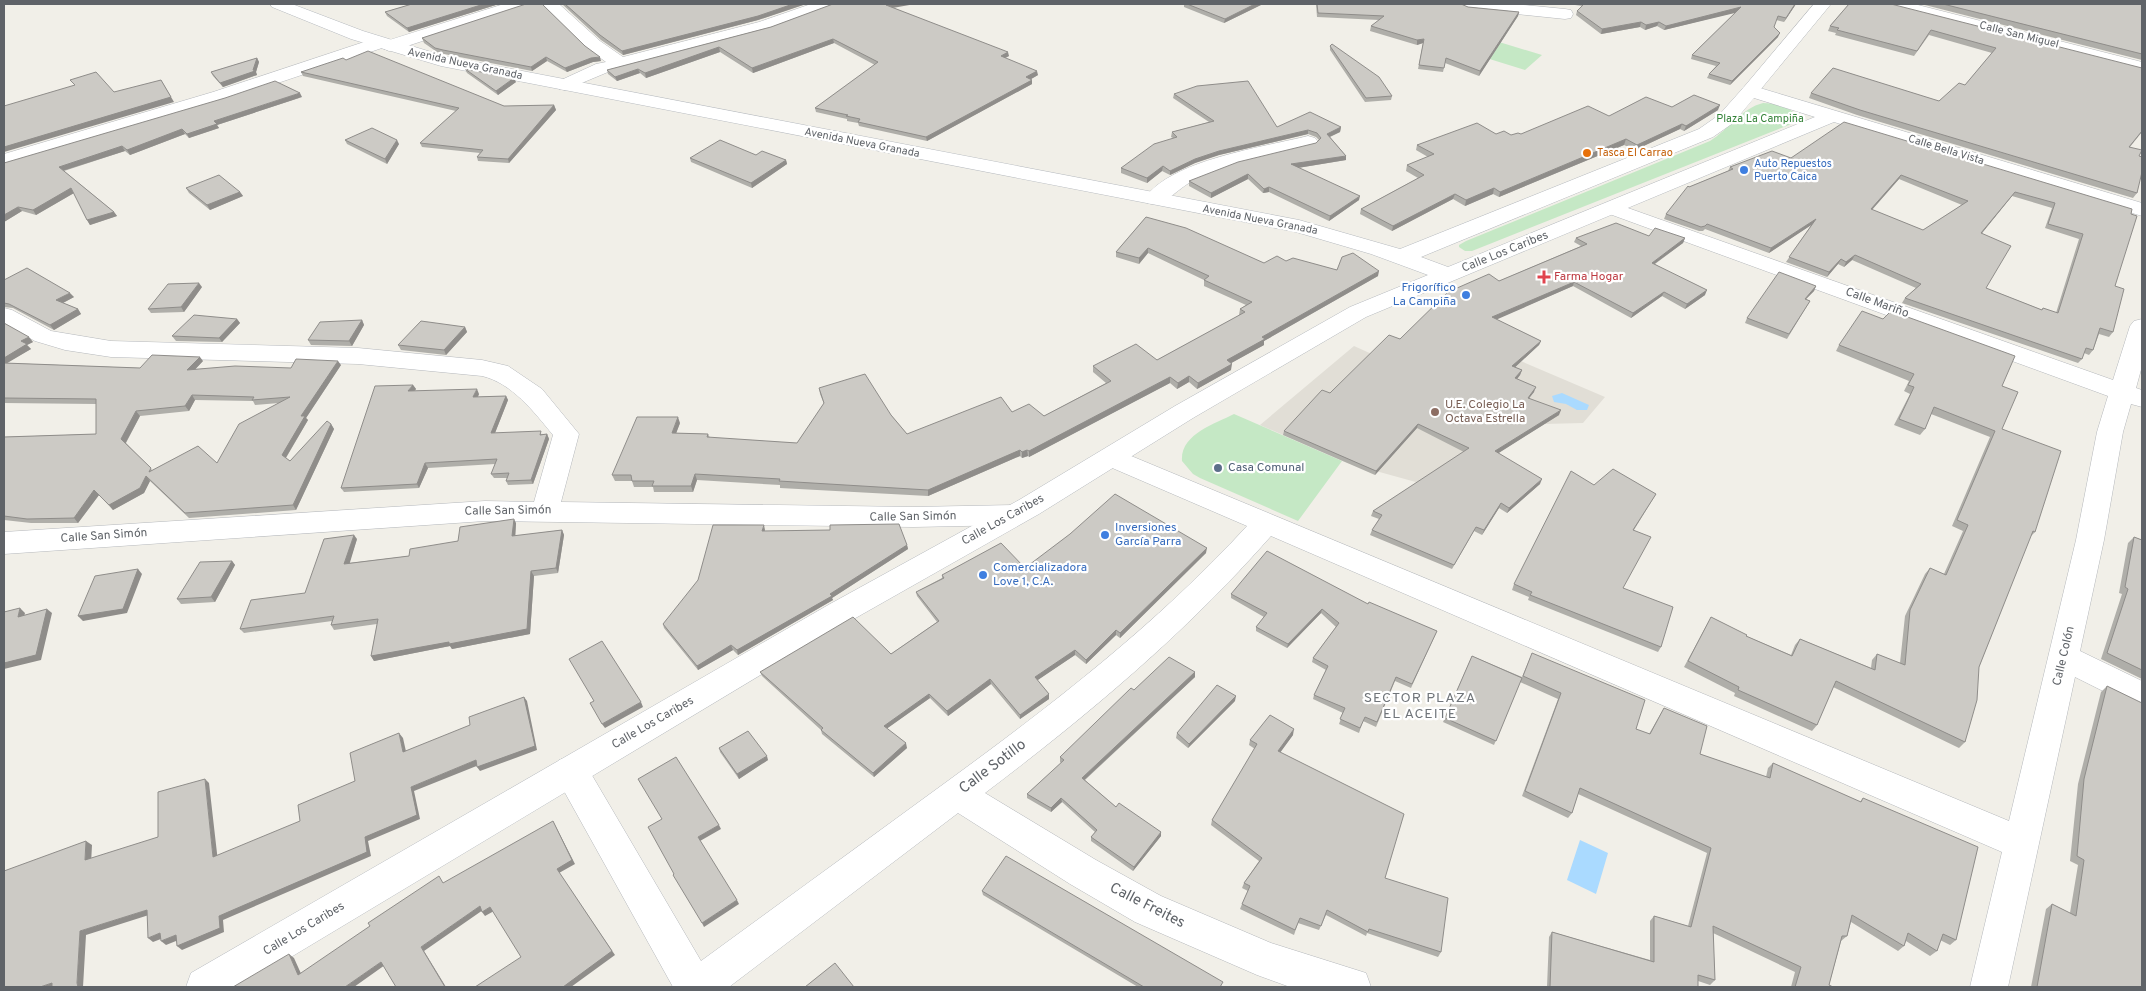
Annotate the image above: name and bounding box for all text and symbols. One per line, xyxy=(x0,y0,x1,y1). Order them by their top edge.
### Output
street label: Calle San Miguel xyxy=(1978,18,2060,52)
street label: Avenida Nueva Granada xyxy=(406,45,524,83)
park label: Plaza La Campiña xyxy=(1716,112,1804,126)
street label: Avenida Nueva Granada xyxy=(803,125,921,161)
street label: Calle Bella Vista xyxy=(1906,132,1986,168)
place label: Tasca El Carrao xyxy=(1597,146,1673,160)
marker: Tasca El Carrao xyxy=(1581,147,1593,159)
place label: Auto Repuestos Puerto Caica xyxy=(1754,157,1832,184)
marker: Auto Repuestos Puerto Caica xyxy=(1738,164,1750,176)
street label: Avenida Nueva Granada xyxy=(1201,202,1319,238)
street label: Calle Los Caribes xyxy=(1459,227,1551,277)
place label: Farma Hogar xyxy=(1554,269,1624,285)
marker: Farma Hogar xyxy=(1538,271,1550,283)
place label: Frigorífico La Campiña xyxy=(1393,280,1456,310)
street label: Calle Mariño xyxy=(1843,284,1911,322)
marker: Frigorífico La Campiña xyxy=(1460,289,1472,301)
place label: U.E. Colegio La Octava Estrella xyxy=(1445,397,1525,427)
marker: U.E. Colegio La Octava Estrella xyxy=(1429,406,1441,418)
place label: Casa Comunal xyxy=(1228,460,1304,476)
marker: Casa Comunal xyxy=(1212,462,1224,474)
street label: Calle Los Caribes xyxy=(959,491,1047,549)
street label: Calle San Simón xyxy=(464,502,552,520)
street label: Calle San Simón xyxy=(869,508,957,526)
place label: Inversiones García Parra xyxy=(1115,520,1181,550)
street label: Calle San Simón xyxy=(60,525,148,547)
marker: Inversiones García Parra xyxy=(1099,529,1111,541)
place label: Comercializadora Love 1, C.A. xyxy=(993,560,1087,590)
marker: Comercializadora Love 1, C.A. xyxy=(977,569,989,581)
street label: Calle Colón xyxy=(2049,625,2079,687)
district label: SECTOR PLAZA EL ACEITE xyxy=(1364,690,1476,723)
street label: Calle Los Caribes xyxy=(609,693,697,753)
street label: Calle Sotillo xyxy=(956,736,1030,798)
street label: Calle Freites xyxy=(1106,879,1188,933)
street label: Calle Los Caribes xyxy=(260,898,348,960)

